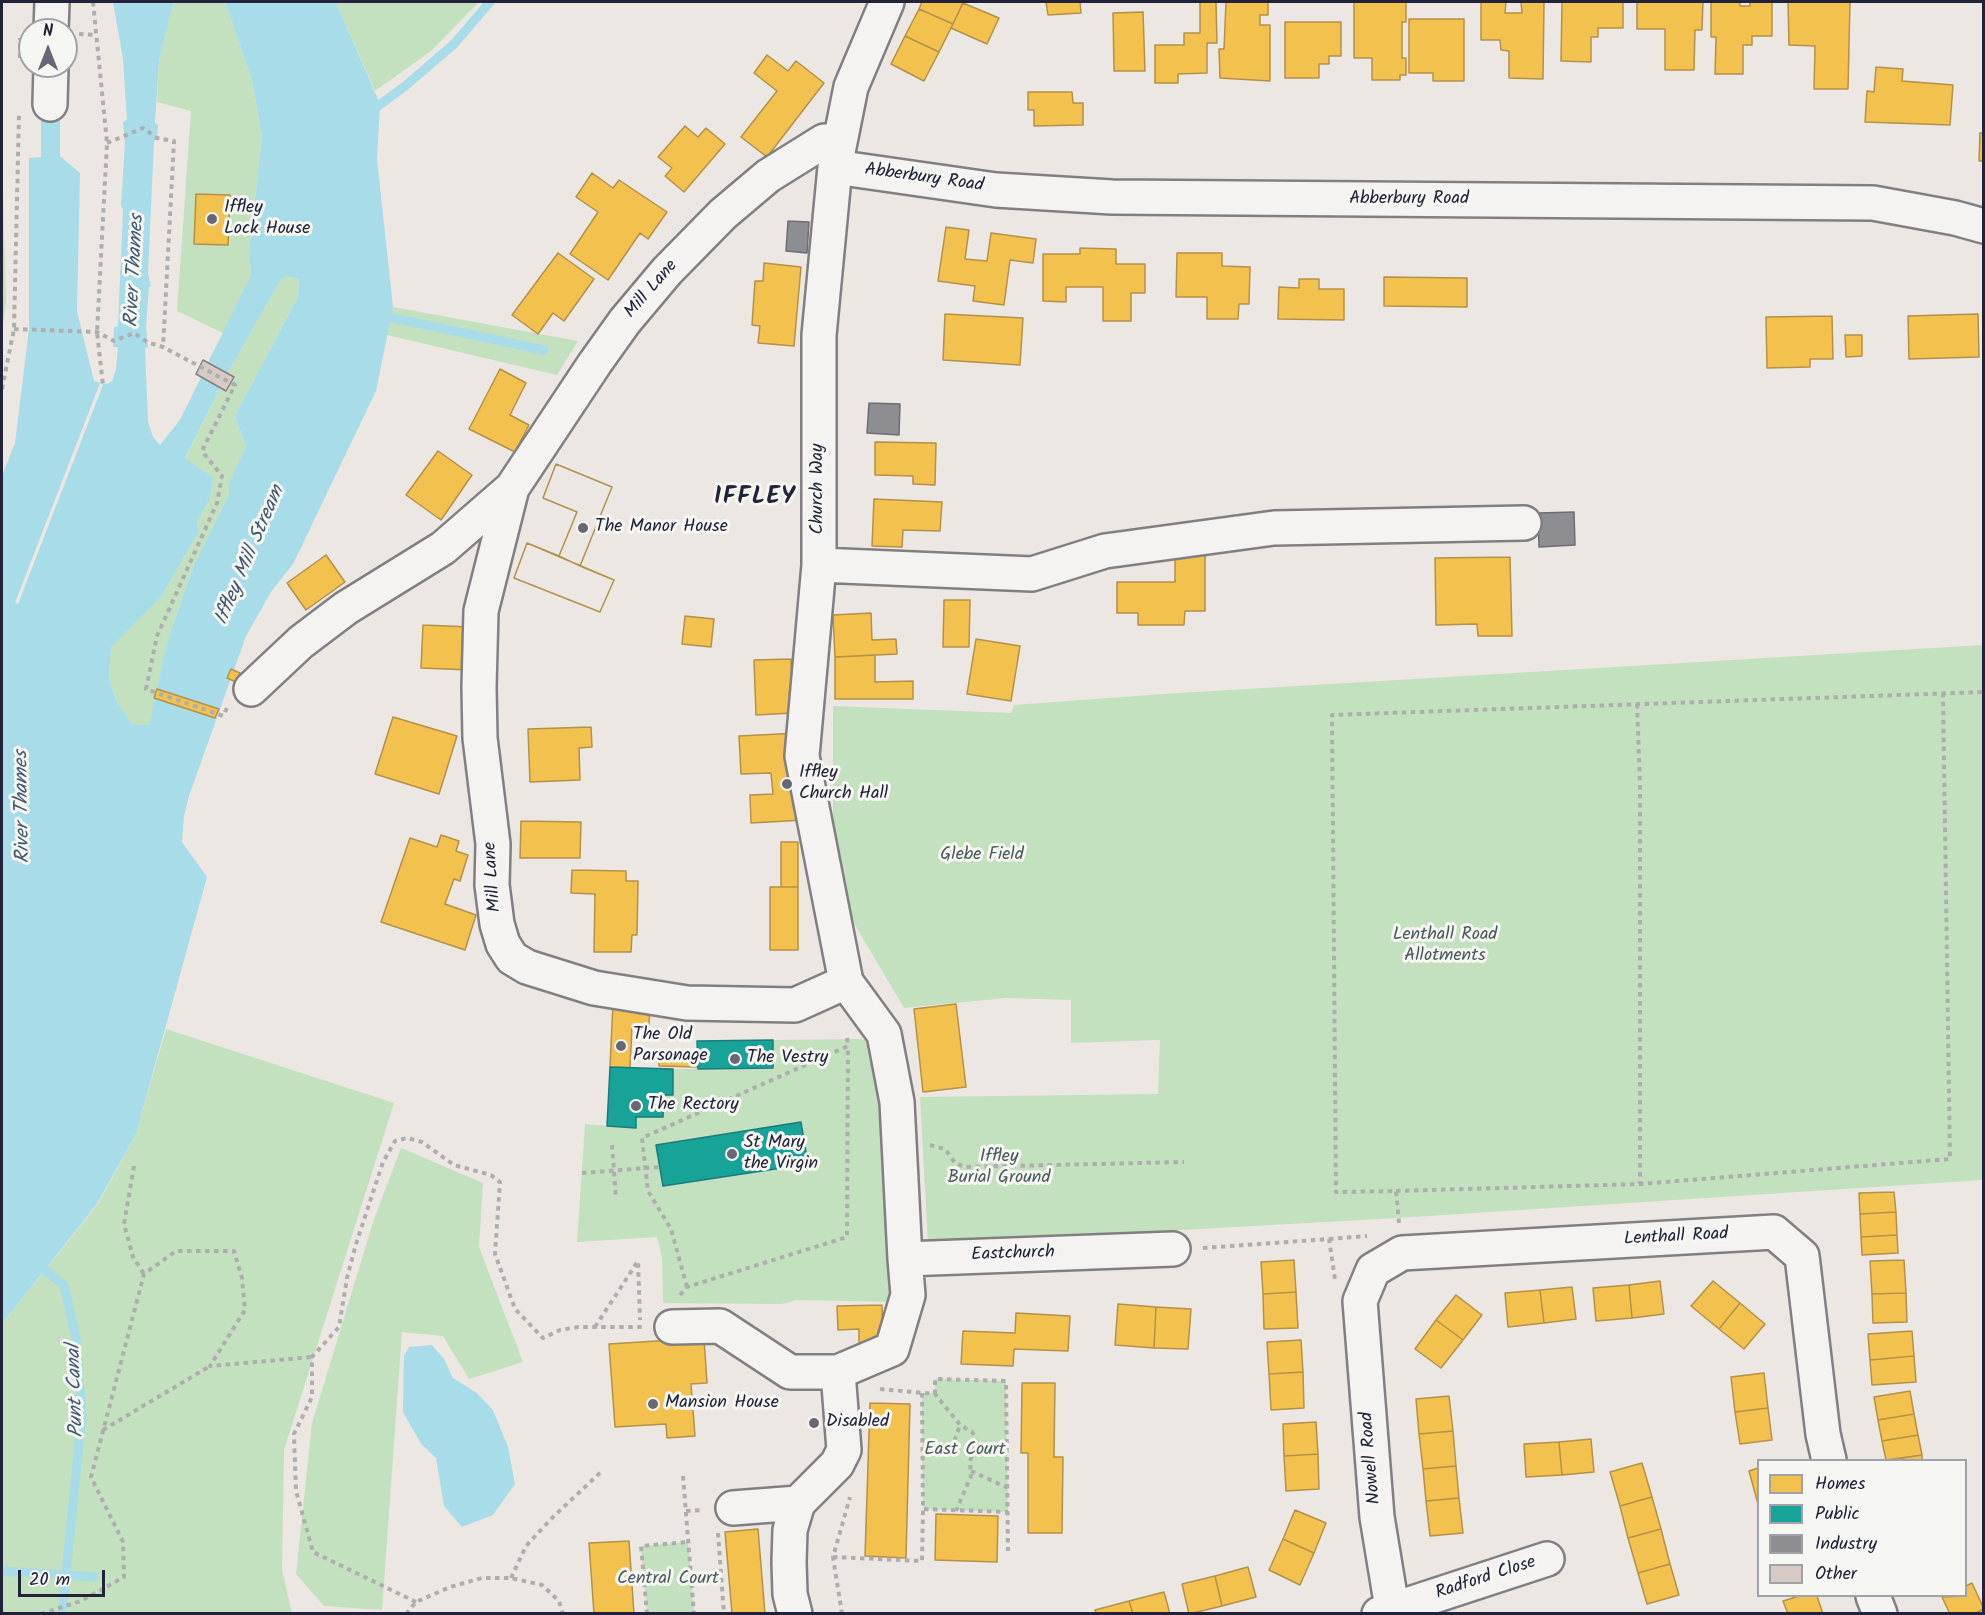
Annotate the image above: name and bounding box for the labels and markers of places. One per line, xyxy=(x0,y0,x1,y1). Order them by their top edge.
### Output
place label: Iffley Lock House xyxy=(224,198,310,240)
marker: Iffley Lock House xyxy=(205,212,219,226)
place label: The Manor House xyxy=(595,517,728,539)
marker: The Manor House xyxy=(576,521,590,535)
place label: Iffley Church Hall xyxy=(799,763,888,806)
marker: Iffley Church Hall xyxy=(780,777,794,791)
place label: The Old Parsonage xyxy=(633,1025,708,1068)
marker: The Old Parsonage xyxy=(614,1039,628,1053)
place label: The Vestry xyxy=(747,1048,828,1070)
marker: The Vestry xyxy=(728,1052,742,1066)
place label: The Rectory xyxy=(648,1095,739,1117)
marker: The Rectory xyxy=(629,1099,643,1113)
place label: St Mary the Virgin xyxy=(744,1133,818,1176)
marker: St Mary the Virgin xyxy=(725,1147,739,1161)
place label: Mansion House xyxy=(665,1393,779,1415)
marker: Mansion House xyxy=(646,1397,660,1411)
place label: Disabled xyxy=(826,1412,889,1434)
marker: Disabled xyxy=(807,1416,821,1430)

